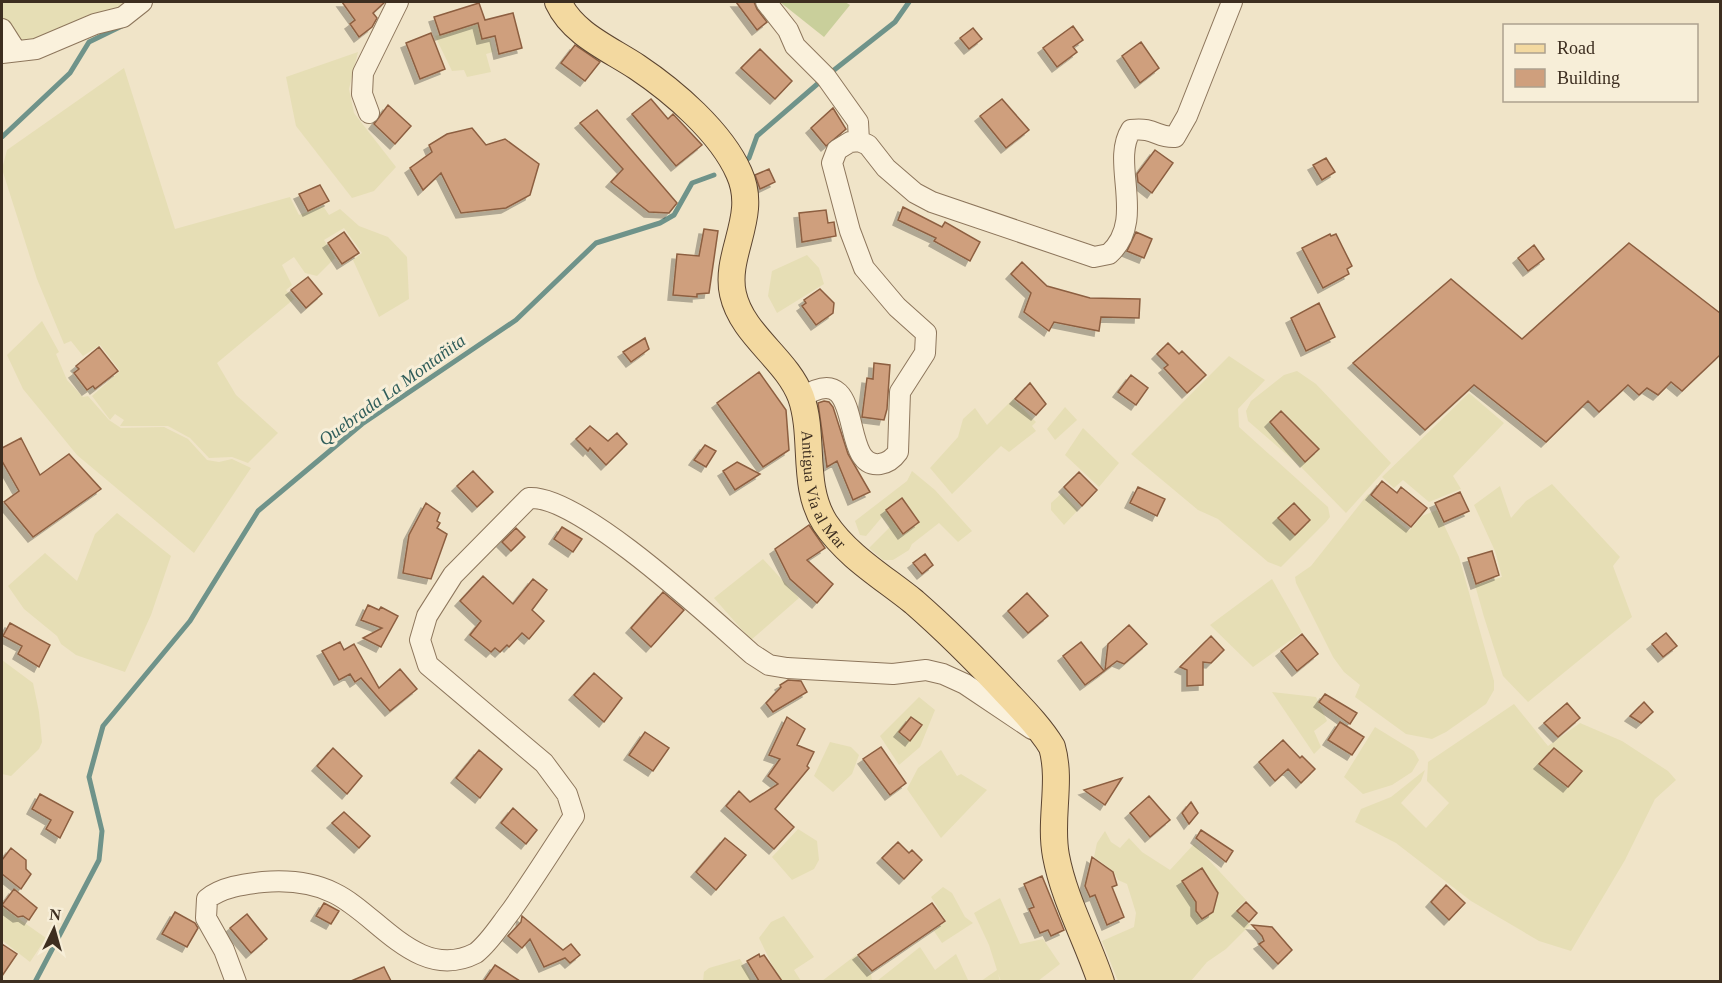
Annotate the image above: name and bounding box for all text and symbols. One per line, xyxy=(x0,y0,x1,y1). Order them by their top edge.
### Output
legend xyxy=(1503,24,1698,102)
text: Road xyxy=(1557,38,1595,58)
text: Building xyxy=(1557,68,1620,88)
water label: Quebrada La Montañita xyxy=(315,330,469,450)
street label: Antigua Vía al Mar xyxy=(799,430,850,552)
north arrow xyxy=(24,899,84,959)
text: N xyxy=(49,906,62,924)

